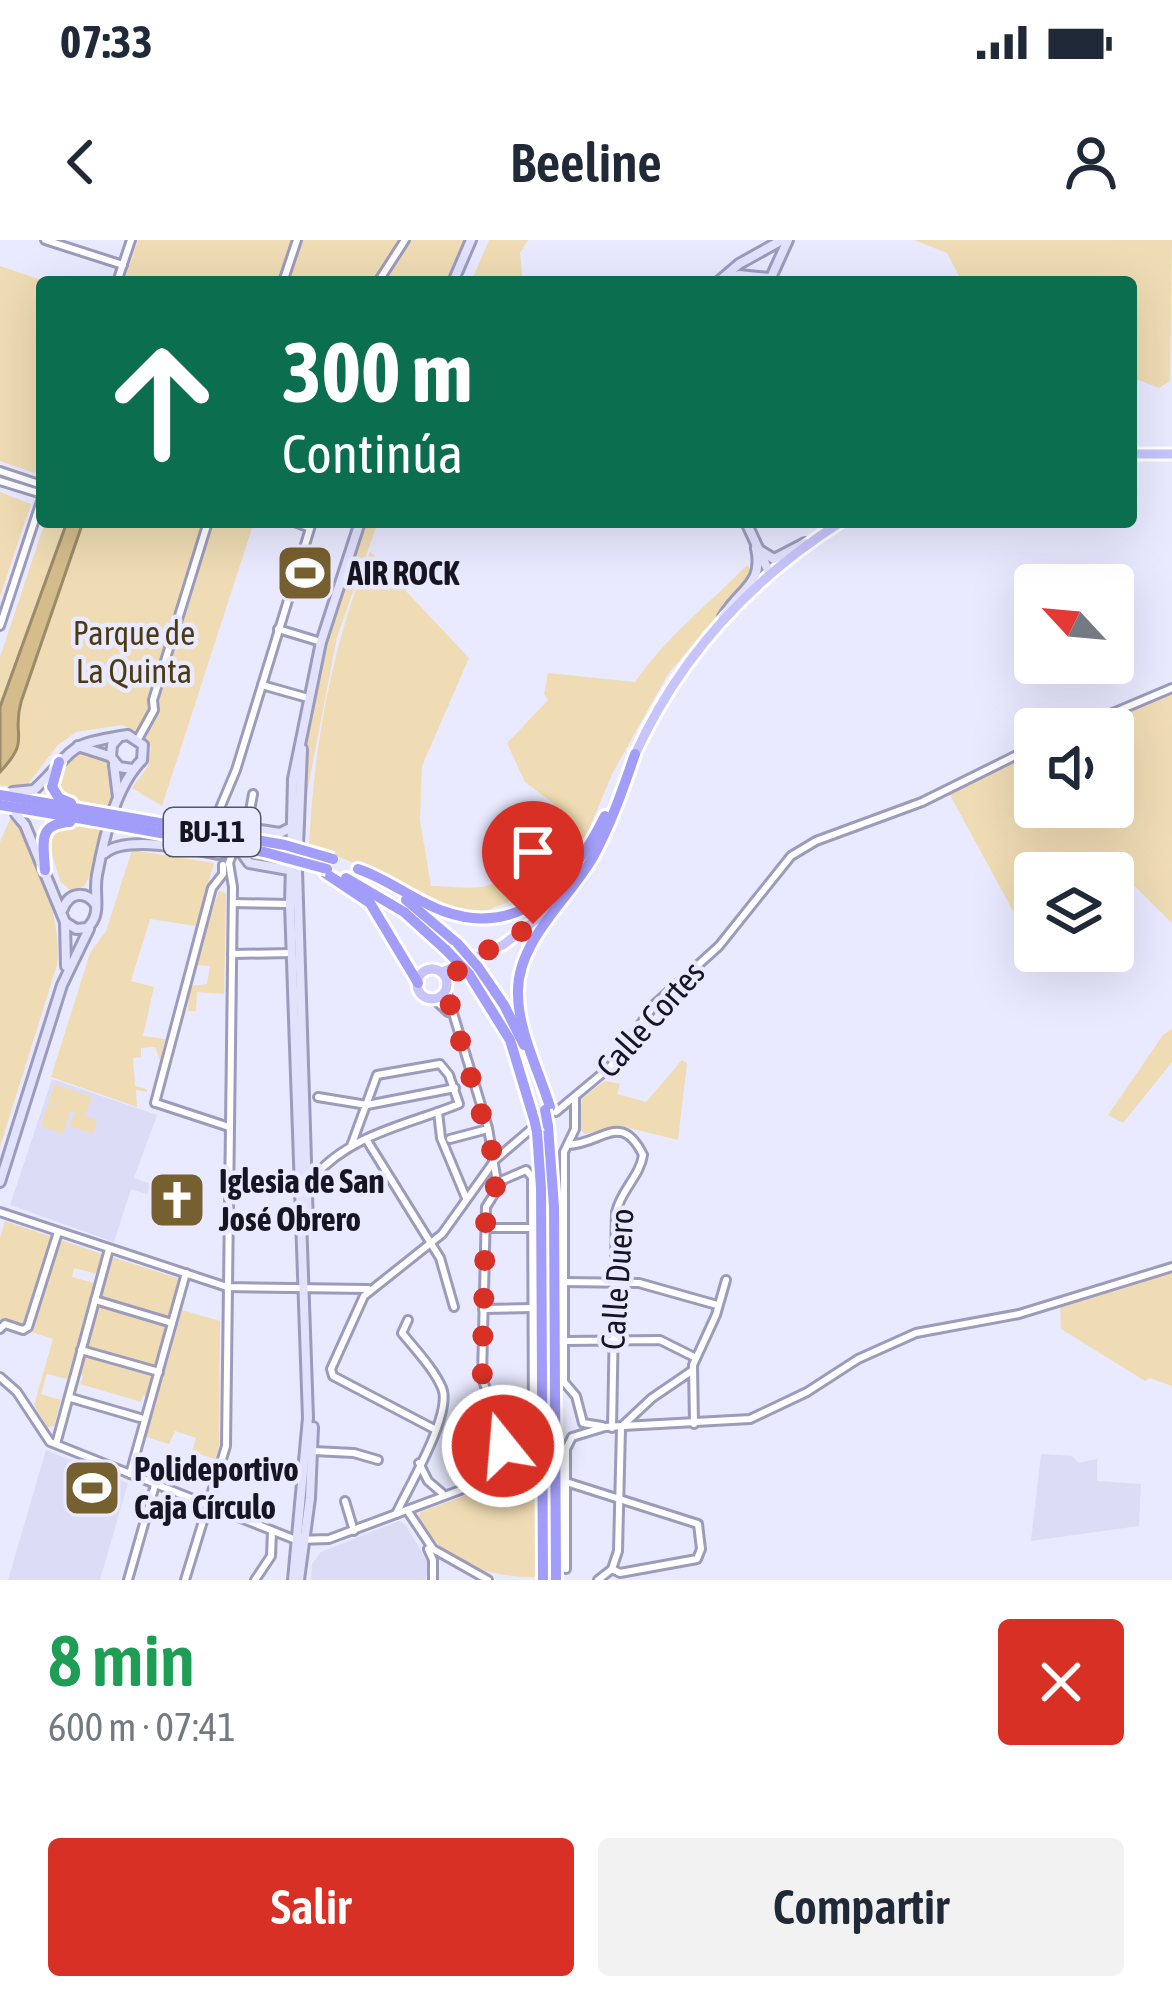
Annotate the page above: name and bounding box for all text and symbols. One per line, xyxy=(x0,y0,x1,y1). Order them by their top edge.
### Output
text: 07:33 xyxy=(60,16,153,68)
icon: back xyxy=(48,129,114,195)
icon: person xyxy=(1058,129,1124,195)
text: Beeline xyxy=(510,132,662,193)
icon: ahead xyxy=(84,324,240,480)
text: 300 m xyxy=(282,324,472,420)
text: Continúa xyxy=(282,423,463,484)
sports icon: AIR ROCK xyxy=(274,542,336,604)
place label: AIR ROCK xyxy=(346,554,460,592)
north arrow xyxy=(1014,564,1134,684)
map controls xyxy=(1014,564,1134,972)
park label: Parque de La Quinta xyxy=(73,614,195,690)
button: sound xyxy=(1014,708,1134,828)
pin xyxy=(482,801,584,924)
road number: BU-11 xyxy=(164,808,260,856)
icon: arrive xyxy=(500,819,566,885)
button: layers xyxy=(1014,852,1134,972)
street label: Calle Cortes xyxy=(588,953,712,1085)
place label: Iglesia de San José Obrero xyxy=(218,1162,384,1238)
church icon: Iglesia de San José Obrero xyxy=(146,1169,208,1231)
street label: Calle Duero xyxy=(593,1207,641,1351)
position arrow xyxy=(440,1383,566,1509)
place label: Polideportivo Caja Círculo xyxy=(134,1450,299,1526)
sports icon: Polideportivo Caja Círculo xyxy=(61,1457,123,1519)
text: 8 min xyxy=(48,1619,195,1701)
button: close xyxy=(998,1619,1124,1745)
text: 600 m · 07:41 xyxy=(48,1705,236,1749)
button: Salir xyxy=(48,1838,574,1976)
button: Compartir xyxy=(598,1838,1124,1976)

